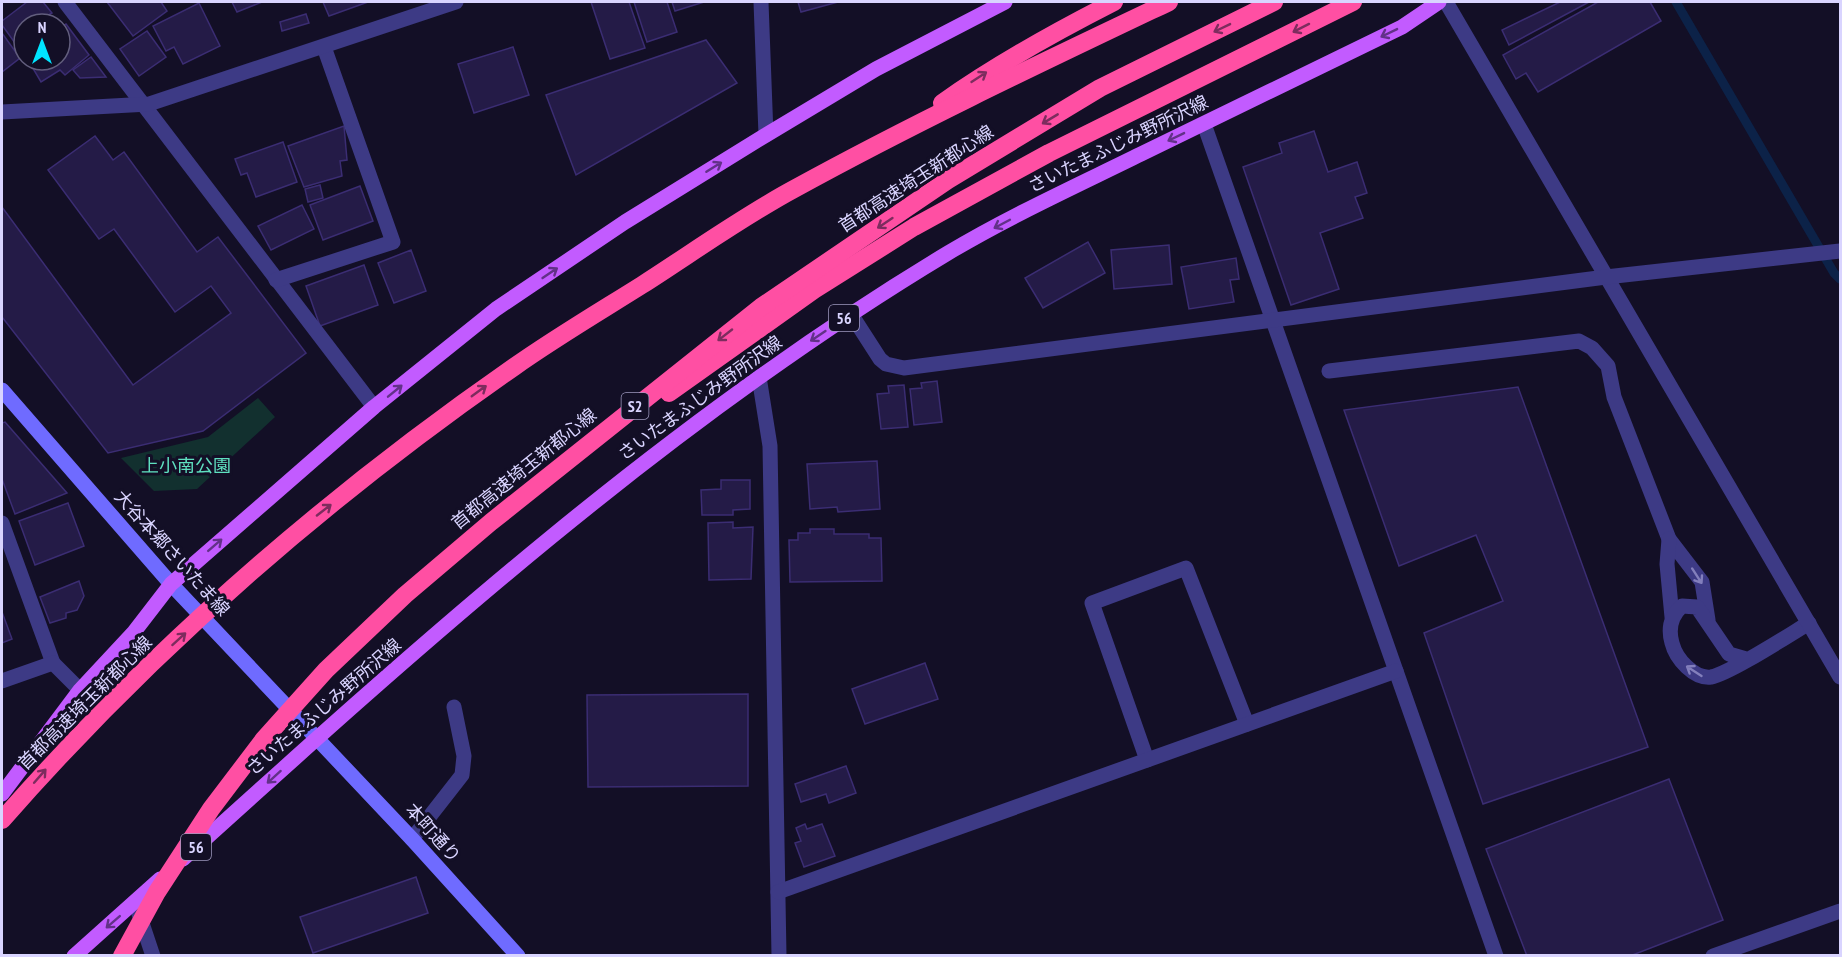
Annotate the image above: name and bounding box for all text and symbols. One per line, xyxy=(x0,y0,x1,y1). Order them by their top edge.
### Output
north arrow xyxy=(12,12,72,72)
text: N xyxy=(38,17,46,37)
one-way arrow xyxy=(1213,22,1231,34)
one-way arrow xyxy=(1292,22,1310,34)
one-way arrow xyxy=(1381,28,1399,39)
one-way arrow xyxy=(970,71,987,83)
street label: さいたまふじみ野所沢線 xyxy=(1024,90,1212,197)
one-way arrow xyxy=(1042,113,1059,125)
street label: 首都高速埼玉新都心線 xyxy=(834,120,997,237)
one-way arrow xyxy=(1168,131,1186,143)
one-way arrow xyxy=(705,161,722,173)
one-way arrow xyxy=(877,217,894,229)
one-way arrow xyxy=(994,218,1011,230)
one-way arrow xyxy=(541,267,558,279)
road number: 56 xyxy=(829,305,859,331)
one-way arrow xyxy=(718,328,734,341)
street label: さいたまふじみ野所沢線 xyxy=(613,330,786,465)
one-way arrow xyxy=(810,330,826,342)
one-way arrow xyxy=(387,384,403,397)
one-way arrow xyxy=(471,385,487,398)
road number: S2 xyxy=(622,393,648,419)
street label: 首都高速埼玉新都心線 xyxy=(447,403,601,534)
park label: 上小南公園 xyxy=(141,454,231,477)
street label: 大谷本郷さいたま線 xyxy=(110,485,235,620)
one-way arrow xyxy=(316,503,332,516)
one-way arrow xyxy=(207,539,223,552)
one-way arrow xyxy=(1690,567,1703,584)
street label: 首都高速埼玉新都心線 xyxy=(13,631,156,774)
one-way arrow xyxy=(171,632,186,646)
street label: さいたまふじみ野所沢線 xyxy=(242,633,406,780)
one-way arrow xyxy=(1686,664,1703,676)
one-way arrow xyxy=(33,769,47,784)
one-way arrow xyxy=(267,770,282,784)
street label: 本町通り xyxy=(401,798,466,867)
road number: 56 xyxy=(181,834,211,860)
one-way arrow xyxy=(105,915,121,928)

